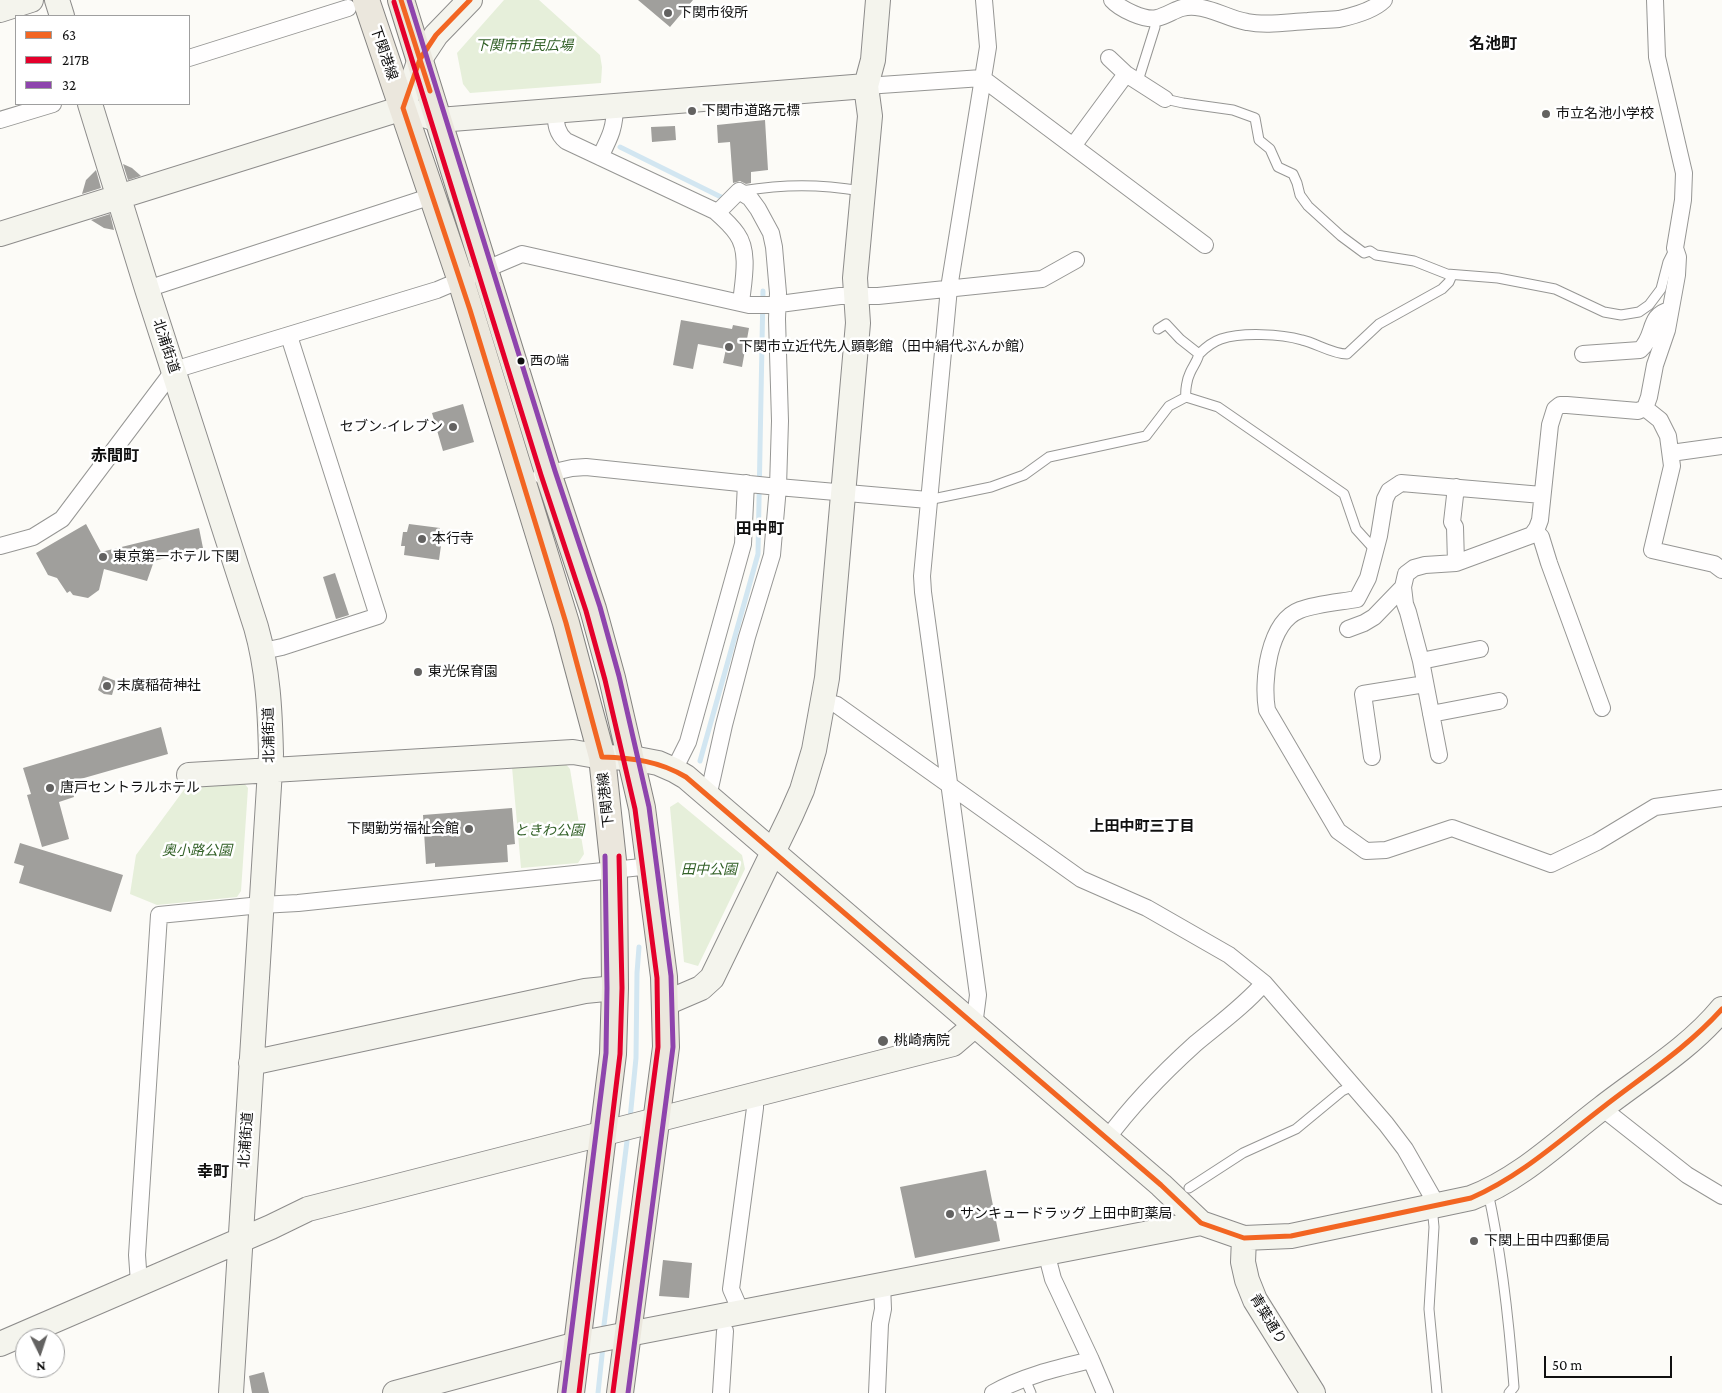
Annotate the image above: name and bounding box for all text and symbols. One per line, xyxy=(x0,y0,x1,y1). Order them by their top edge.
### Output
place label: 下関市役所 xyxy=(678,5,748,21)
marker: 下関市役所 xyxy=(662,7,674,19)
legend xyxy=(15,15,190,105)
street label: 下関港線 xyxy=(367,24,401,82)
text: 63 xyxy=(62,27,76,43)
district label: 名池町 xyxy=(1469,34,1517,54)
park label: 下関市市民広場 xyxy=(475,38,573,54)
text: 217B xyxy=(62,52,89,68)
text: 32 xyxy=(62,77,76,93)
place label: 下関市道路元標 xyxy=(702,103,800,119)
marker: 下関市道路元標 xyxy=(686,105,698,117)
place label: 市立名池小学校 xyxy=(1556,106,1654,122)
marker: 市立名池小学校 xyxy=(1540,108,1552,120)
street label: 北浦街道 xyxy=(149,317,183,375)
place label: 下関市立近代先人顕彰館（田中絹代ぶんか館） xyxy=(739,339,1033,355)
marker: 下関市立近代先人顕彰館（田中絹代ぶんか館） xyxy=(723,341,735,353)
place label: 西の端 xyxy=(530,353,569,369)
marker: 西の端 xyxy=(516,356,526,366)
place label: セブン-イレブン xyxy=(340,419,443,435)
marker: セブン-イレブン xyxy=(447,421,459,433)
district label: 赤間町 xyxy=(91,446,139,466)
district label: 田中町 xyxy=(736,519,784,539)
place label: 本行寺 xyxy=(432,531,474,547)
marker: 本行寺 xyxy=(416,533,428,545)
place label: 東京第一ホテル下関 xyxy=(113,549,239,565)
marker: 東京第一ホテル下関 xyxy=(97,551,109,563)
place label: 東光保育園 xyxy=(428,664,498,680)
marker: 東光保育園 xyxy=(412,666,424,678)
place label: 末廣稲荷神社 xyxy=(117,678,201,694)
marker: 末廣稲荷神社 xyxy=(101,680,113,692)
street label: 北浦街道 xyxy=(260,707,278,763)
street label: 下関港線 xyxy=(595,771,617,829)
place label: 唐戸セントラルホテル xyxy=(60,780,200,796)
marker: 唐戸セントラルホテル xyxy=(44,782,56,794)
district label: 上田中町三丁目 xyxy=(1090,817,1194,835)
place label: 下関勤労福祉会館 xyxy=(347,821,459,837)
marker: 下関勤労福祉会館 xyxy=(463,823,475,835)
park label: ときわ公園 xyxy=(514,823,584,839)
park label: 奥小路公園 xyxy=(162,843,232,859)
park label: 田中公園 xyxy=(681,862,737,878)
place label: 桃崎病院 xyxy=(894,1033,950,1049)
marker: 桃崎病院 xyxy=(876,1034,890,1048)
street label: 北浦街道 xyxy=(236,1111,256,1169)
district label: 幸町 xyxy=(197,1162,229,1182)
place label: サンキュードラッグ 上田中町薬局 xyxy=(960,1206,1173,1222)
marker: サンキュードラッグ 上田中町薬局 xyxy=(944,1208,956,1220)
place label: 下関上田中四郵便局 xyxy=(1484,1233,1610,1249)
marker: 下関上田中四郵便局 xyxy=(1468,1235,1480,1247)
street label: 青葉通り xyxy=(1246,1291,1290,1347)
north arrow xyxy=(15,1328,65,1378)
scale bar xyxy=(1547,1346,1674,1378)
text: 50 m xyxy=(1552,1357,1582,1373)
text: N xyxy=(36,1359,46,1375)

